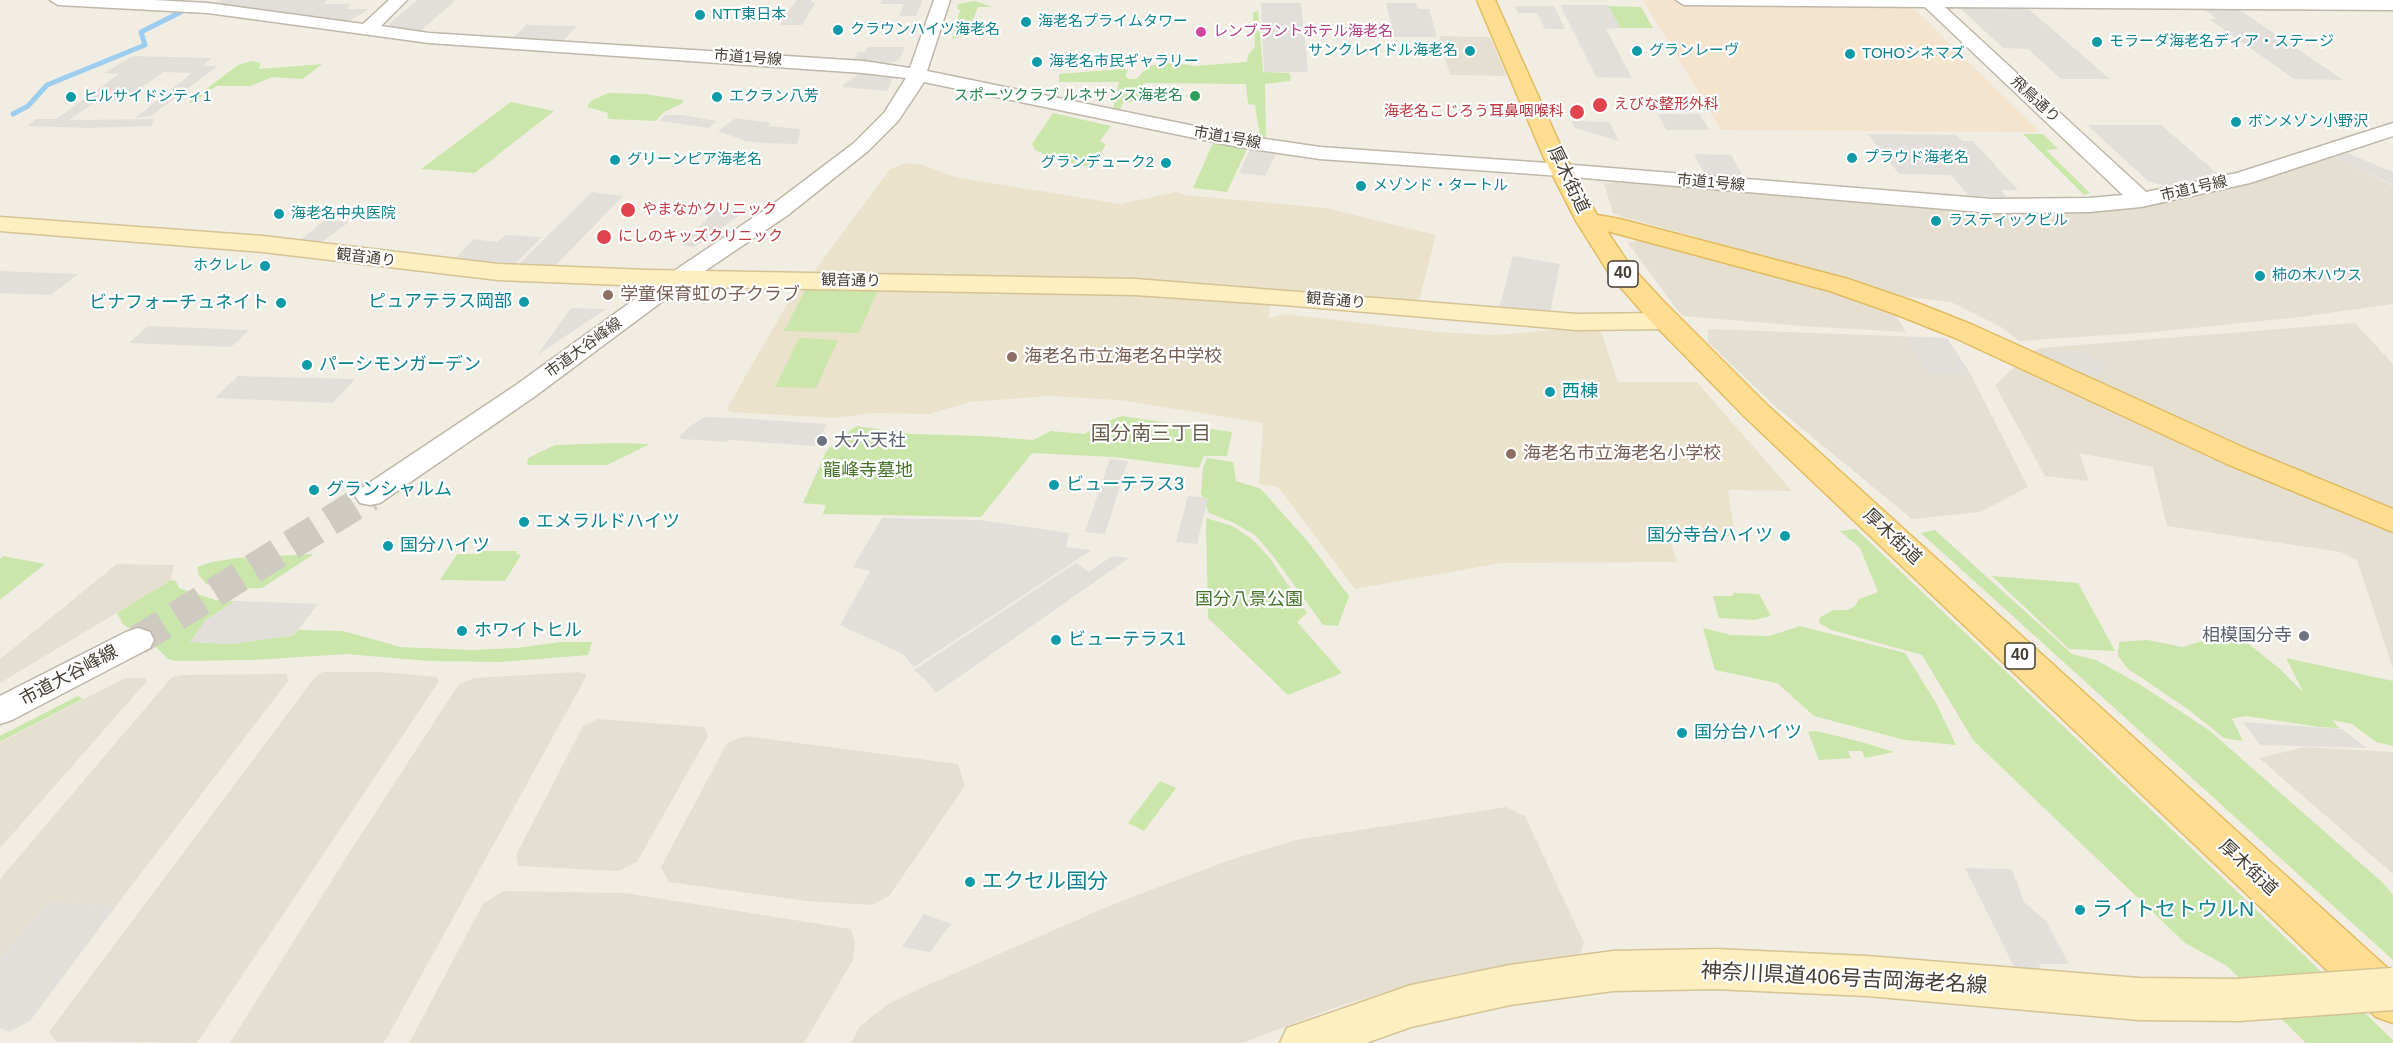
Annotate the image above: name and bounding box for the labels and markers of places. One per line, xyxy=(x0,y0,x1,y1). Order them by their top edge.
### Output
place label: NTT東日本 xyxy=(712,6,786,24)
marker: NTT東日本 xyxy=(693,8,707,22)
place label: 海老名プライムタワー xyxy=(1038,13,1188,31)
marker: 海老名プライムタワー xyxy=(1019,15,1033,29)
place label: クラウンハイツ海老名 xyxy=(850,21,1000,39)
marker: クラウンハイツ海老名 xyxy=(831,23,845,37)
place label: レンブラントホテル海老名 xyxy=(1213,23,1393,41)
marker: レンブラントホテル海老名 xyxy=(1194,25,1208,39)
place label: モラーダ海老名ディア・ステージ xyxy=(2109,33,2334,51)
marker: モラーダ海老名ディア・ステージ xyxy=(2090,35,2104,49)
place label: サンクレイドル海老名 xyxy=(1308,42,1458,60)
place label: グランレーヴ xyxy=(1649,42,1739,60)
marker: サンクレイドル海老名 xyxy=(1463,44,1477,58)
marker: グランレーヴ xyxy=(1630,44,1644,58)
place label: TOHOシネマズ xyxy=(1862,45,1965,63)
marker: TOHOシネマズ xyxy=(1843,47,1857,61)
place label: 海老名市民ギャラリー xyxy=(1049,53,1199,71)
marker: 海老名市民ギャラリー xyxy=(1030,55,1044,69)
place label: スポーツクラブ ルネサンス海老名 xyxy=(954,87,1183,105)
place label: ヒルサイドシティ1 xyxy=(83,88,211,106)
place label: エクラン八芳 xyxy=(729,88,819,106)
marker: スポーツクラブ ルネサンス海老名 xyxy=(1188,89,1202,103)
marker: ヒルサイドシティ1 xyxy=(64,90,78,104)
marker: エクラン八芳 xyxy=(710,90,724,104)
marker: えびな整形外科 xyxy=(1591,96,1609,114)
place label: えびな整形外科 xyxy=(1614,96,1719,114)
place label: 海老名こじろう耳鼻咽喉科 xyxy=(1384,103,1564,121)
marker: 海老名こじろう耳鼻咽喉科 xyxy=(1568,103,1586,121)
place label: ボンメゾン小野沢 xyxy=(2248,113,2368,131)
marker: ボンメゾン小野沢 xyxy=(2229,115,2243,129)
place label: プラウド海老名 xyxy=(1864,149,1969,167)
place label: グリーンピア海老名 xyxy=(627,151,762,169)
marker: プラウド海老名 xyxy=(1845,151,1859,165)
marker: グリーンピア海老名 xyxy=(608,153,622,167)
place label: グランデューク2 xyxy=(1041,154,1154,172)
marker: グランデューク2 xyxy=(1159,156,1173,170)
place label: メゾンド・タートル xyxy=(1373,177,1508,195)
marker: メゾンド・タートル xyxy=(1354,179,1368,193)
marker: やまなかクリニック xyxy=(619,201,637,219)
place label: やまなかクリニック xyxy=(642,201,777,219)
place label: 海老名中央医院 xyxy=(291,205,396,223)
marker: 海老名中央医院 xyxy=(272,207,286,221)
place label: ラスティックビル xyxy=(1948,212,2068,230)
marker: ラスティックビル xyxy=(1929,214,1943,228)
marker: にしのキッズクリニック xyxy=(595,228,613,246)
place label: にしのキッズクリニック xyxy=(618,228,783,246)
place label: ホクレレ xyxy=(193,257,253,275)
marker: ホクレレ xyxy=(258,259,272,273)
place label: 柿の木ハウス xyxy=(2272,267,2362,285)
marker: 柿の木ハウス xyxy=(2253,269,2267,283)
place label: 学童保育虹の子クラブ xyxy=(620,284,800,306)
marker: 学童保育虹の子クラブ xyxy=(601,288,615,302)
place label: ピュアテラス岡部 xyxy=(368,291,512,313)
place label: ビナフォーチュネイト xyxy=(89,292,269,314)
marker: ピュアテラス岡部 xyxy=(517,295,531,309)
marker: ビナフォーチュネイト xyxy=(274,296,288,310)
place label: 海老名市立海老名中学校 xyxy=(1024,346,1222,368)
marker: 海老名市立海老名中学校 xyxy=(1005,350,1019,364)
place label: パーシモンガーデン xyxy=(319,354,481,376)
marker: パーシモンガーデン xyxy=(300,358,314,372)
place label: 西棟 xyxy=(1562,381,1598,403)
marker: 西棟 xyxy=(1543,385,1557,399)
place label: 大六天社 xyxy=(834,430,906,452)
marker: 大六天社 xyxy=(815,434,829,448)
place label: 海老名市立海老名小学校 xyxy=(1523,443,1721,465)
marker: 海老名市立海老名小学校 xyxy=(1504,447,1518,461)
place label: ビューテラス3 xyxy=(1066,474,1184,496)
marker: ビューテラス3 xyxy=(1047,478,1061,492)
place label: グランシャルム xyxy=(326,479,452,501)
marker: グランシャルム xyxy=(307,483,321,497)
place label: エメラルドハイツ xyxy=(536,511,680,533)
marker: エメラルドハイツ xyxy=(517,515,531,529)
place label: 国分寺台ハイツ xyxy=(1647,525,1773,547)
marker: 国分寺台ハイツ xyxy=(1778,529,1792,543)
place label: 国分ハイツ xyxy=(400,535,490,557)
marker: 国分ハイツ xyxy=(381,539,395,553)
place label: ホワイトヒル xyxy=(474,620,582,642)
marker: ホワイトヒル xyxy=(455,624,469,638)
place label: 相模国分寺 xyxy=(2202,625,2292,647)
place label: ビューテラス1 xyxy=(1068,629,1186,651)
marker: 相模国分寺 xyxy=(2297,629,2311,643)
marker: ビューテラス1 xyxy=(1049,633,1063,647)
place label: 国分台ハイツ xyxy=(1694,722,1802,744)
marker: 国分台ハイツ xyxy=(1675,726,1689,740)
place label: エクセル国分 xyxy=(982,869,1108,895)
marker: エクセル国分 xyxy=(963,875,977,889)
place label: ライトセトウルN xyxy=(2092,897,2254,923)
marker: ライトセトウルN xyxy=(2073,903,2087,917)

